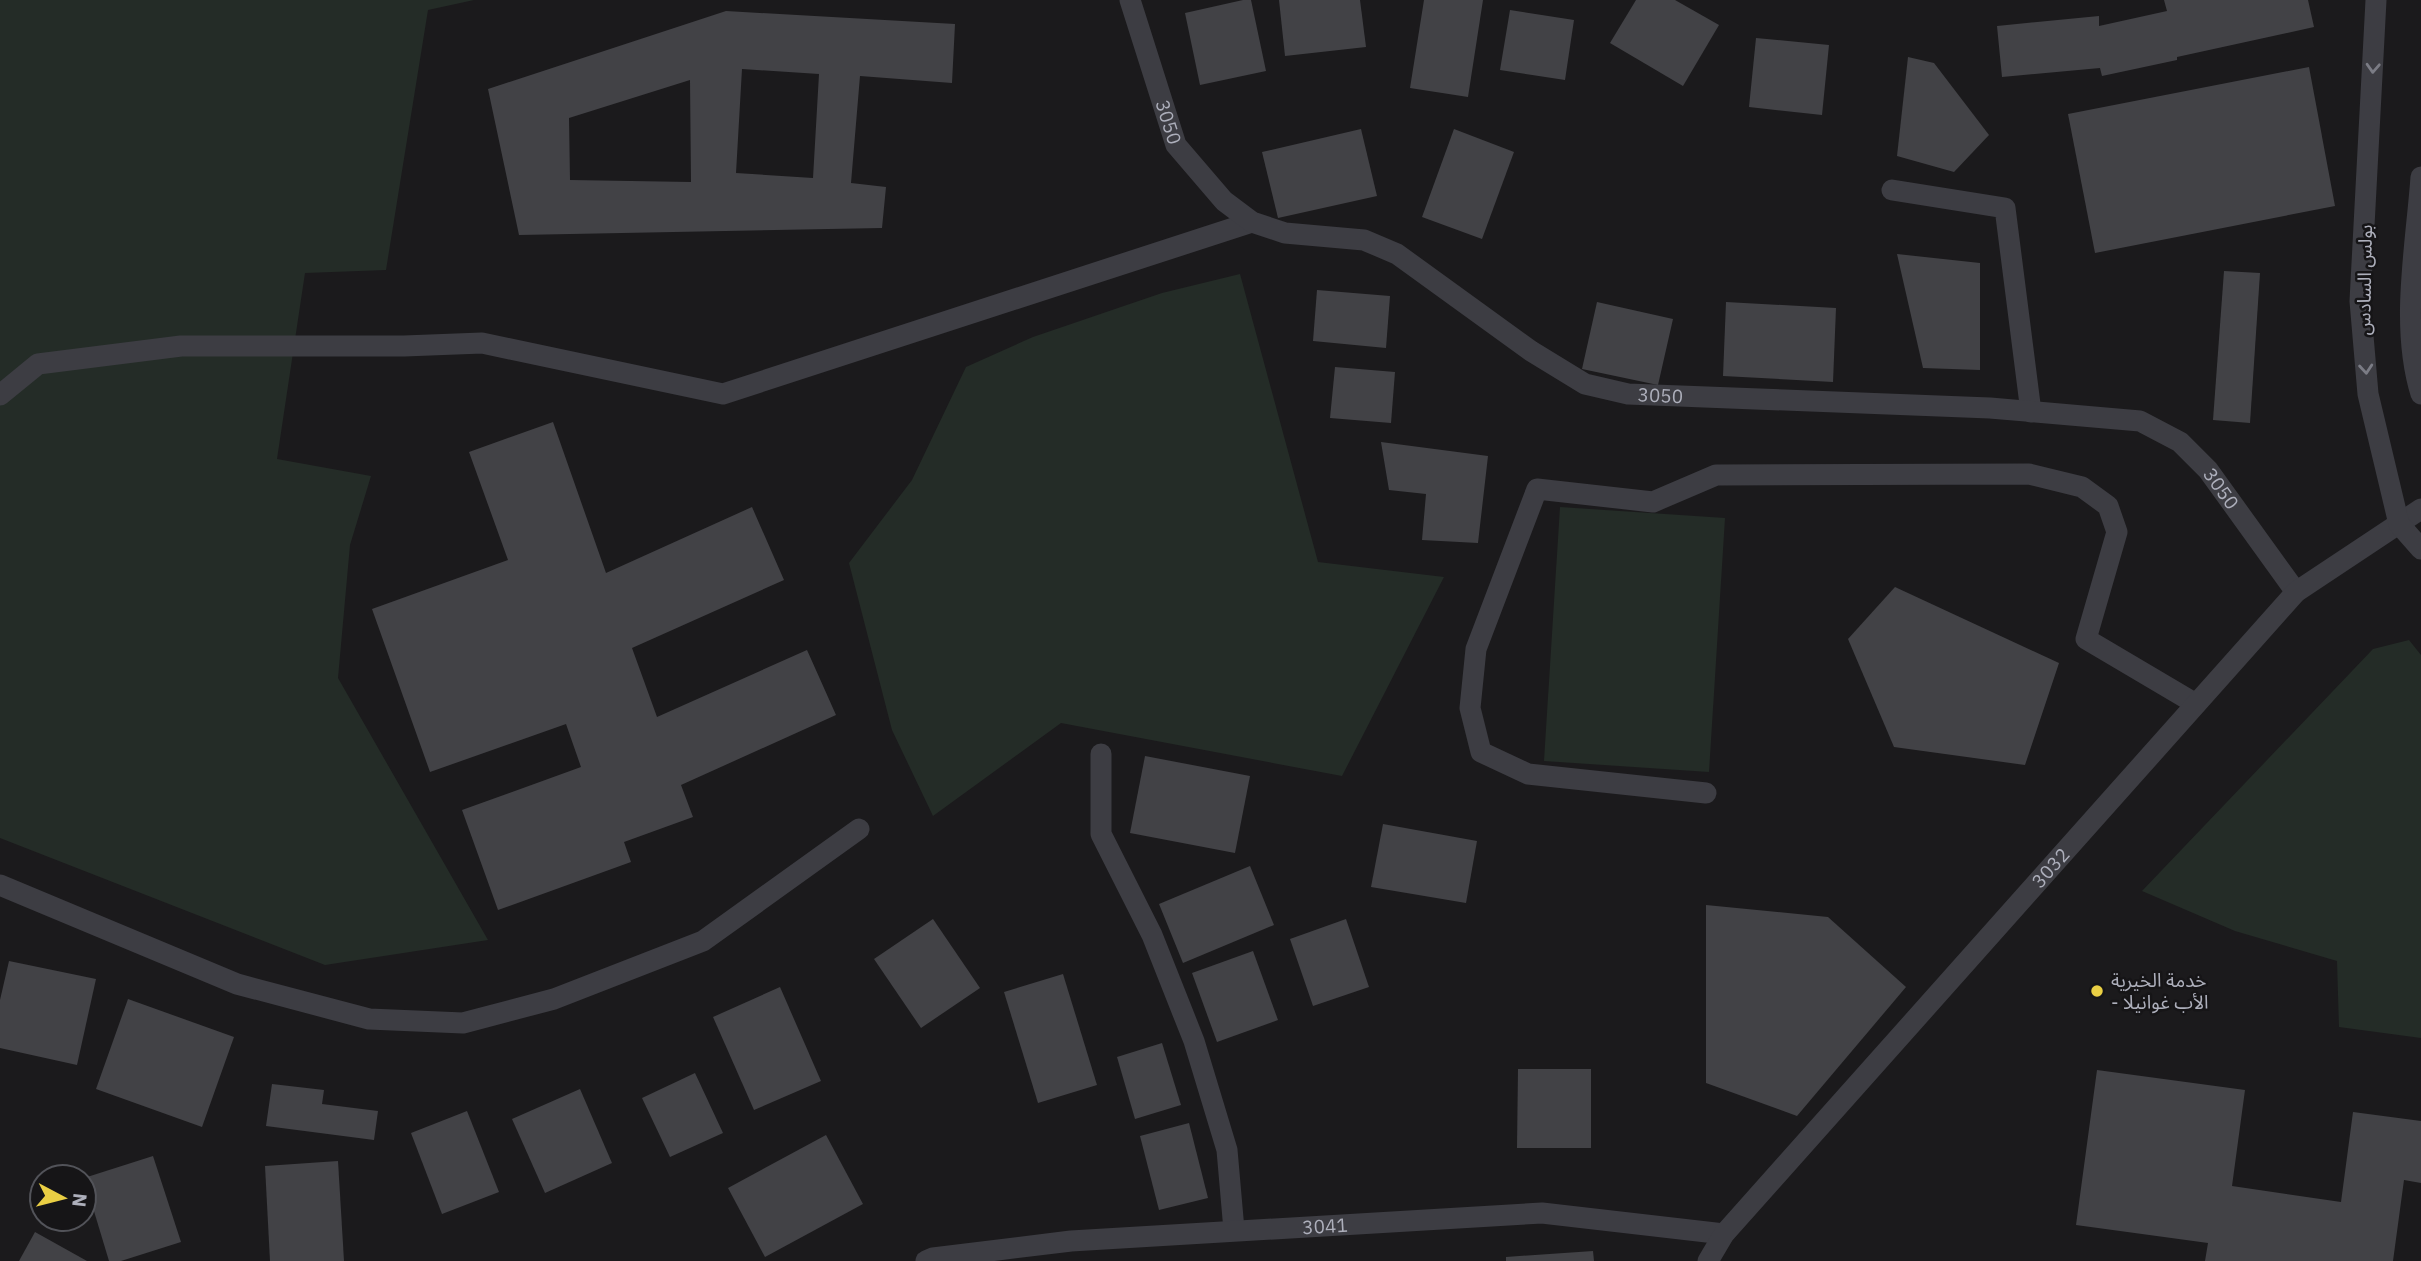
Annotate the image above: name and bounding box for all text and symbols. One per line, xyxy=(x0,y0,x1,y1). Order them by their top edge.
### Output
one-way arrow xyxy=(2366,63,2381,74)
street label: 3050 xyxy=(1150,97,1187,147)
street label: بولس السادس xyxy=(2351,224,2377,336)
one-way arrow xyxy=(2358,363,2373,374)
street label: 3050 xyxy=(1637,382,1684,408)
street label: 3050 xyxy=(2198,463,2244,514)
street label: 3032 xyxy=(2026,843,2075,893)
place label: خدمة الخيرية - الأب غوانيلا xyxy=(2111,968,2209,1014)
marker: خدمة الخيرية - الأب غوانيلا xyxy=(2089,983,2105,999)
north arrow xyxy=(28,1163,98,1233)
text: N xyxy=(67,1192,93,1208)
street label: 3041 xyxy=(1301,1213,1348,1239)

